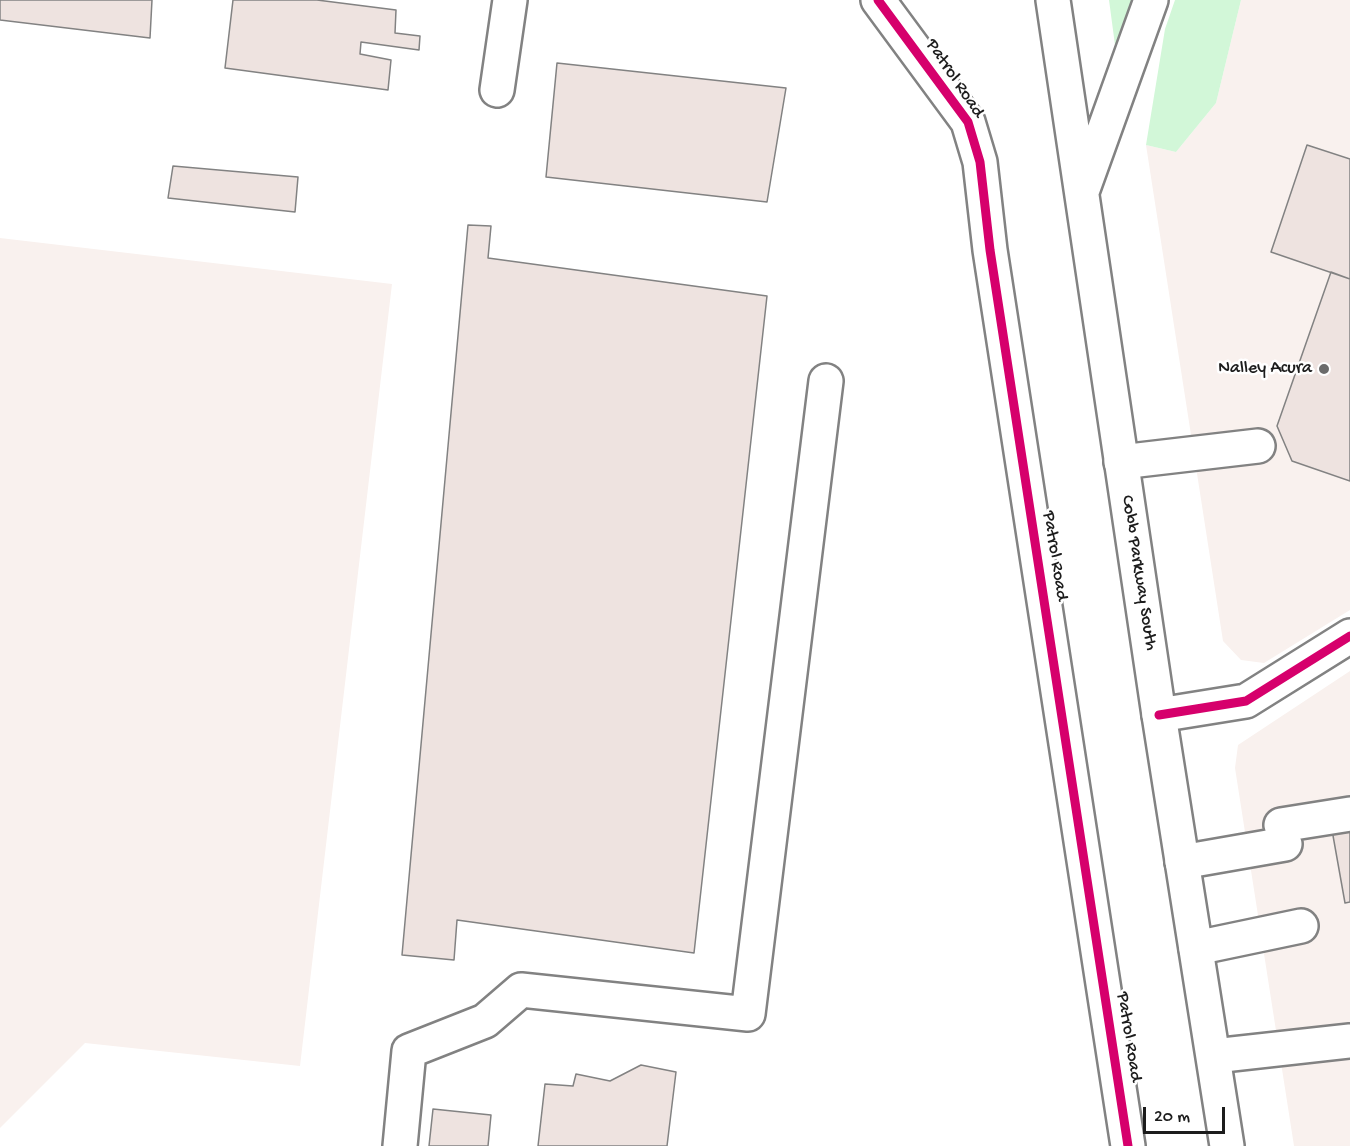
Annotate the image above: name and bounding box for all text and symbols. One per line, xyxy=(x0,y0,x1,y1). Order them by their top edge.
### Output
street label: Patrol Road xyxy=(920,35,988,123)
place label: Nalley Acura xyxy=(1218,358,1312,380)
marker: Nalley Acura xyxy=(1317,362,1331,376)
street label: Cobb Parkway South xyxy=(1115,494,1161,652)
street label: Patrol Road xyxy=(1036,510,1072,602)
street label: Patrol Road xyxy=(1110,991,1146,1083)
scale bar xyxy=(1146,1095,1228,1133)
text: 20 m xyxy=(1154,1107,1190,1128)

